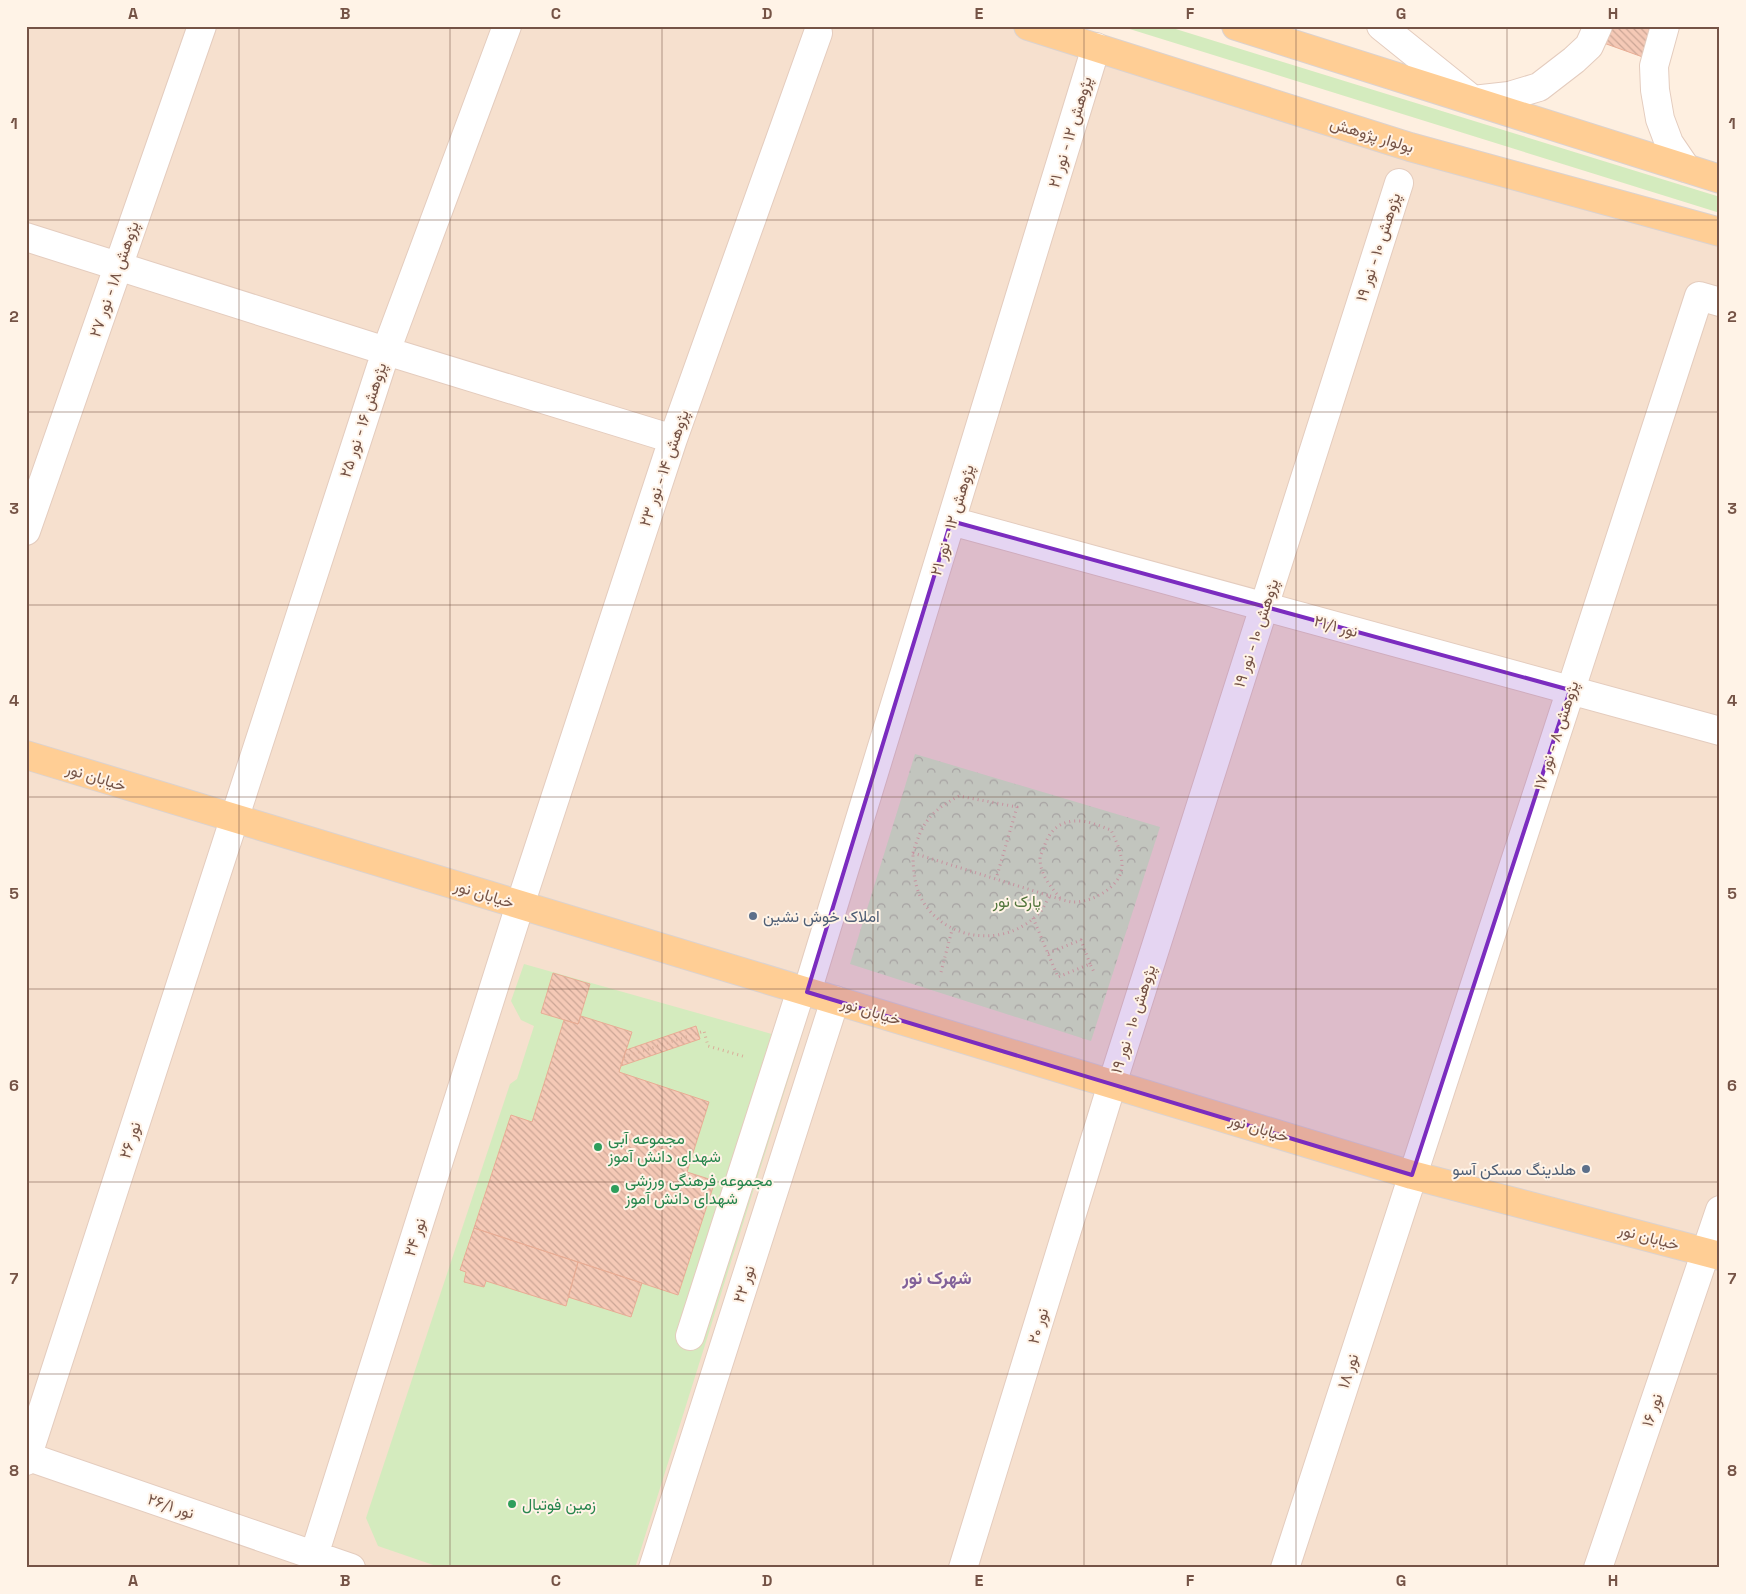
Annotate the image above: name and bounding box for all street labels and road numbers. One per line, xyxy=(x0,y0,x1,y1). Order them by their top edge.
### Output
street label: پژوهش ۱۲ - نور ۲۱ xyxy=(1043,74,1098,191)
street label: بولوار پژوهش xyxy=(1327,112,1416,159)
street label: پژوهش ۱۰ - نور ۱۹ xyxy=(1351,190,1406,304)
street label: پژوهش ۱۸ - نور ۲۷ xyxy=(84,218,145,340)
street label: پژوهش ۱۶ - نور ۲۵ xyxy=(335,360,392,480)
street label: پژوهش ۱۴ - نور ۲۳ xyxy=(634,407,695,529)
street label: پژوهش ۱۲ - نور ۲۱ xyxy=(925,462,980,579)
street label: پژوهش ۱۰ - نور ۱۹ xyxy=(1229,576,1284,690)
street label: نور ۲۱/۱ xyxy=(1312,610,1360,642)
street label: پژوهش ۸ - نور ۱۷ xyxy=(1529,678,1584,792)
street label: خیابان نور xyxy=(62,758,129,796)
street label: خیابان نور xyxy=(450,875,517,913)
street label: پژوهش ۱۰ - نور ۱۹ xyxy=(1106,962,1161,1076)
street label: خیابان نور xyxy=(837,992,904,1030)
street label: خیابان نور xyxy=(1225,1109,1292,1147)
street label: نور ۲۶ xyxy=(114,1119,146,1161)
street label: نور ۲۴ xyxy=(399,1215,431,1259)
street label: خیابان نور xyxy=(1616,1219,1682,1255)
street label: نور ۲۲ xyxy=(728,1263,760,1305)
street label: نور ۲۰ xyxy=(1023,1306,1053,1346)
street label: نور ۱۸ xyxy=(1333,1351,1363,1391)
street label: نور ۱۶ xyxy=(1637,1391,1667,1429)
street label: نور ۲۶/۱ xyxy=(145,1488,197,1524)

